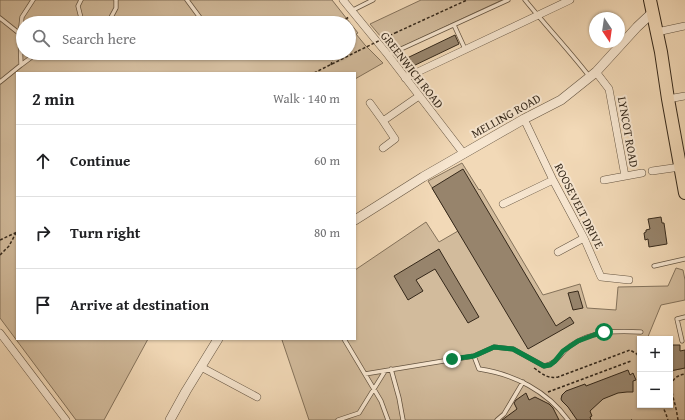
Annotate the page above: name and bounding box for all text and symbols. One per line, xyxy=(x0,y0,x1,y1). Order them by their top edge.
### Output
north arrow xyxy=(589,12,625,48)
search box xyxy=(16,16,356,60)
icon: search xyxy=(30,27,52,49)
text: Search here xyxy=(62,28,136,49)
street label: GREENWICH ROAD xyxy=(377,28,448,112)
text: 2 min xyxy=(32,86,74,111)
text: Walk · 140 m xyxy=(273,89,340,108)
street label: MELLING ROAD xyxy=(468,89,544,142)
street label: LYNCOT ROAD xyxy=(614,95,643,169)
icon: ahead xyxy=(32,150,54,172)
text: Continue xyxy=(70,150,131,171)
text: 60 m xyxy=(314,151,340,170)
street label: ROOSEVELT DRIVE xyxy=(551,160,608,251)
icon: right xyxy=(32,222,54,244)
text: Turn right xyxy=(70,222,141,243)
text: 80 m xyxy=(314,223,340,242)
icon: arrive xyxy=(32,294,54,316)
text: Arrive at destination xyxy=(70,294,209,315)
route start xyxy=(595,323,613,341)
map controls xyxy=(637,336,673,408)
button: + xyxy=(637,336,673,372)
route end xyxy=(443,350,461,368)
button: − xyxy=(637,372,673,408)

